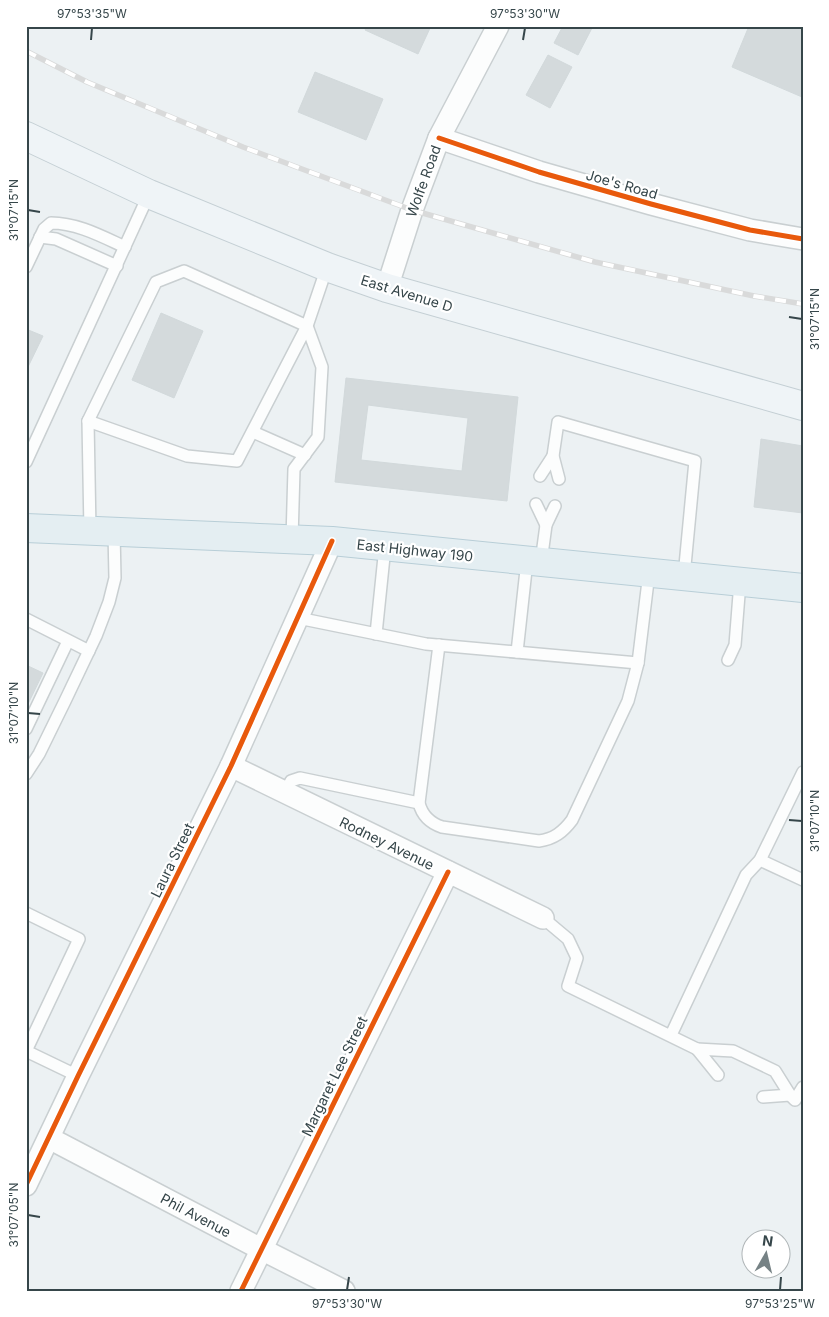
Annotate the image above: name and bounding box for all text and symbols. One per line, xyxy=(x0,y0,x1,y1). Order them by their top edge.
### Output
text: 97°53'35"W xyxy=(57,6,127,21)
text: 97°53'30"W xyxy=(490,6,560,21)
street label: Wolfe Road xyxy=(402,143,444,219)
street label: Joe's Road xyxy=(584,166,660,202)
text: 31°07'15"N xyxy=(6,179,21,241)
street label: East Avenue D xyxy=(359,271,455,315)
text: 31°07'15"N xyxy=(807,288,822,350)
street label: East Highway 190 xyxy=(356,535,474,565)
text: 31°07'10"N xyxy=(6,682,21,744)
text: 31°07'10"N xyxy=(807,790,822,852)
street label: Rodney Avenue xyxy=(337,813,437,873)
street label: Laura Street xyxy=(147,820,197,900)
street label: Margaret Lee Street xyxy=(298,1013,371,1139)
text: 31°07'05"N xyxy=(6,1183,21,1247)
street label: Phil Avenue xyxy=(158,1189,234,1241)
north arrow xyxy=(742,1230,792,1280)
text: N xyxy=(761,1231,774,1250)
text: 97°53'30"W xyxy=(312,1296,382,1311)
text: 97°53'25"W xyxy=(745,1296,815,1311)

